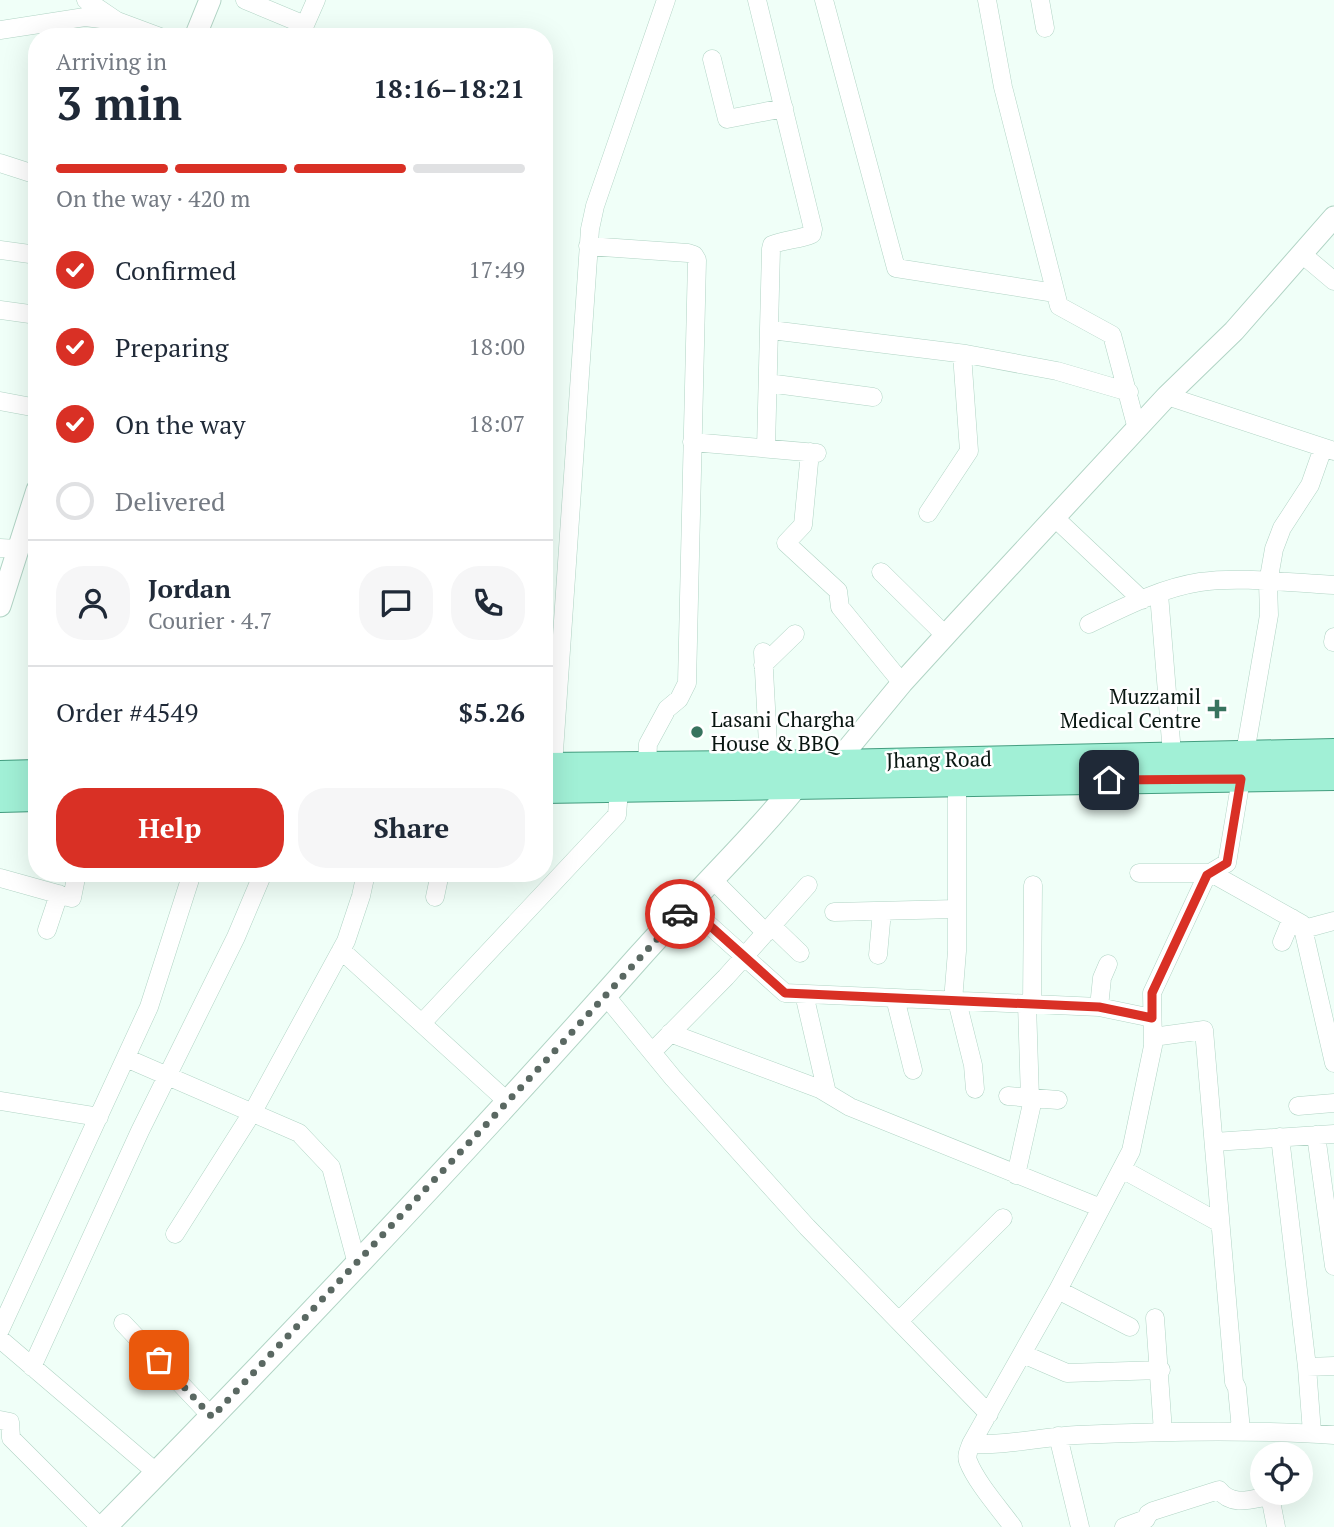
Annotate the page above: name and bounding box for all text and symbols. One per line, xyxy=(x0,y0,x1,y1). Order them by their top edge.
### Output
text: Arriving in xyxy=(56,46,167,77)
text: 18:16–18:21 xyxy=(373,71,525,105)
text: 3 min xyxy=(56,72,182,133)
text: On the way · 420 m xyxy=(56,183,250,214)
icon: check xyxy=(56,251,94,289)
text: Confirmed xyxy=(115,253,236,287)
text: 17:49 xyxy=(468,254,525,285)
icon: check xyxy=(56,328,94,366)
text: Preparing xyxy=(115,330,228,364)
text: 18:00 xyxy=(468,331,525,362)
icon: check xyxy=(56,405,94,443)
text: On the way xyxy=(115,407,246,441)
text: 18:07 xyxy=(468,408,525,439)
text: Delivered xyxy=(115,484,225,518)
button: person xyxy=(56,566,130,640)
button: chat xyxy=(359,566,433,640)
button: phone xyxy=(451,566,525,640)
text: Jordan xyxy=(148,571,231,605)
text: Courier · 4.7 xyxy=(148,605,272,636)
place label: Muzzamil Medical Centre xyxy=(1060,682,1201,734)
text: Order #4549 xyxy=(56,695,198,729)
text: $5.26 xyxy=(459,695,525,729)
marker: Muzzamil Medical Centre xyxy=(1207,699,1227,719)
place label: Lasani Chargha House & BBQ xyxy=(711,705,856,757)
marker: Lasani Chargha House & BBQ xyxy=(689,724,705,740)
street label: Jhang Road xyxy=(886,744,992,774)
pin xyxy=(1079,750,1139,810)
icon: home xyxy=(1090,761,1128,799)
button: Help xyxy=(56,788,284,868)
button: Share xyxy=(298,788,525,868)
courier xyxy=(645,879,715,949)
icon: car xyxy=(661,895,699,933)
pin xyxy=(129,1330,189,1390)
icon: bag xyxy=(140,1341,178,1379)
map controls xyxy=(1250,1442,1313,1505)
button: locate xyxy=(1250,1442,1313,1505)

